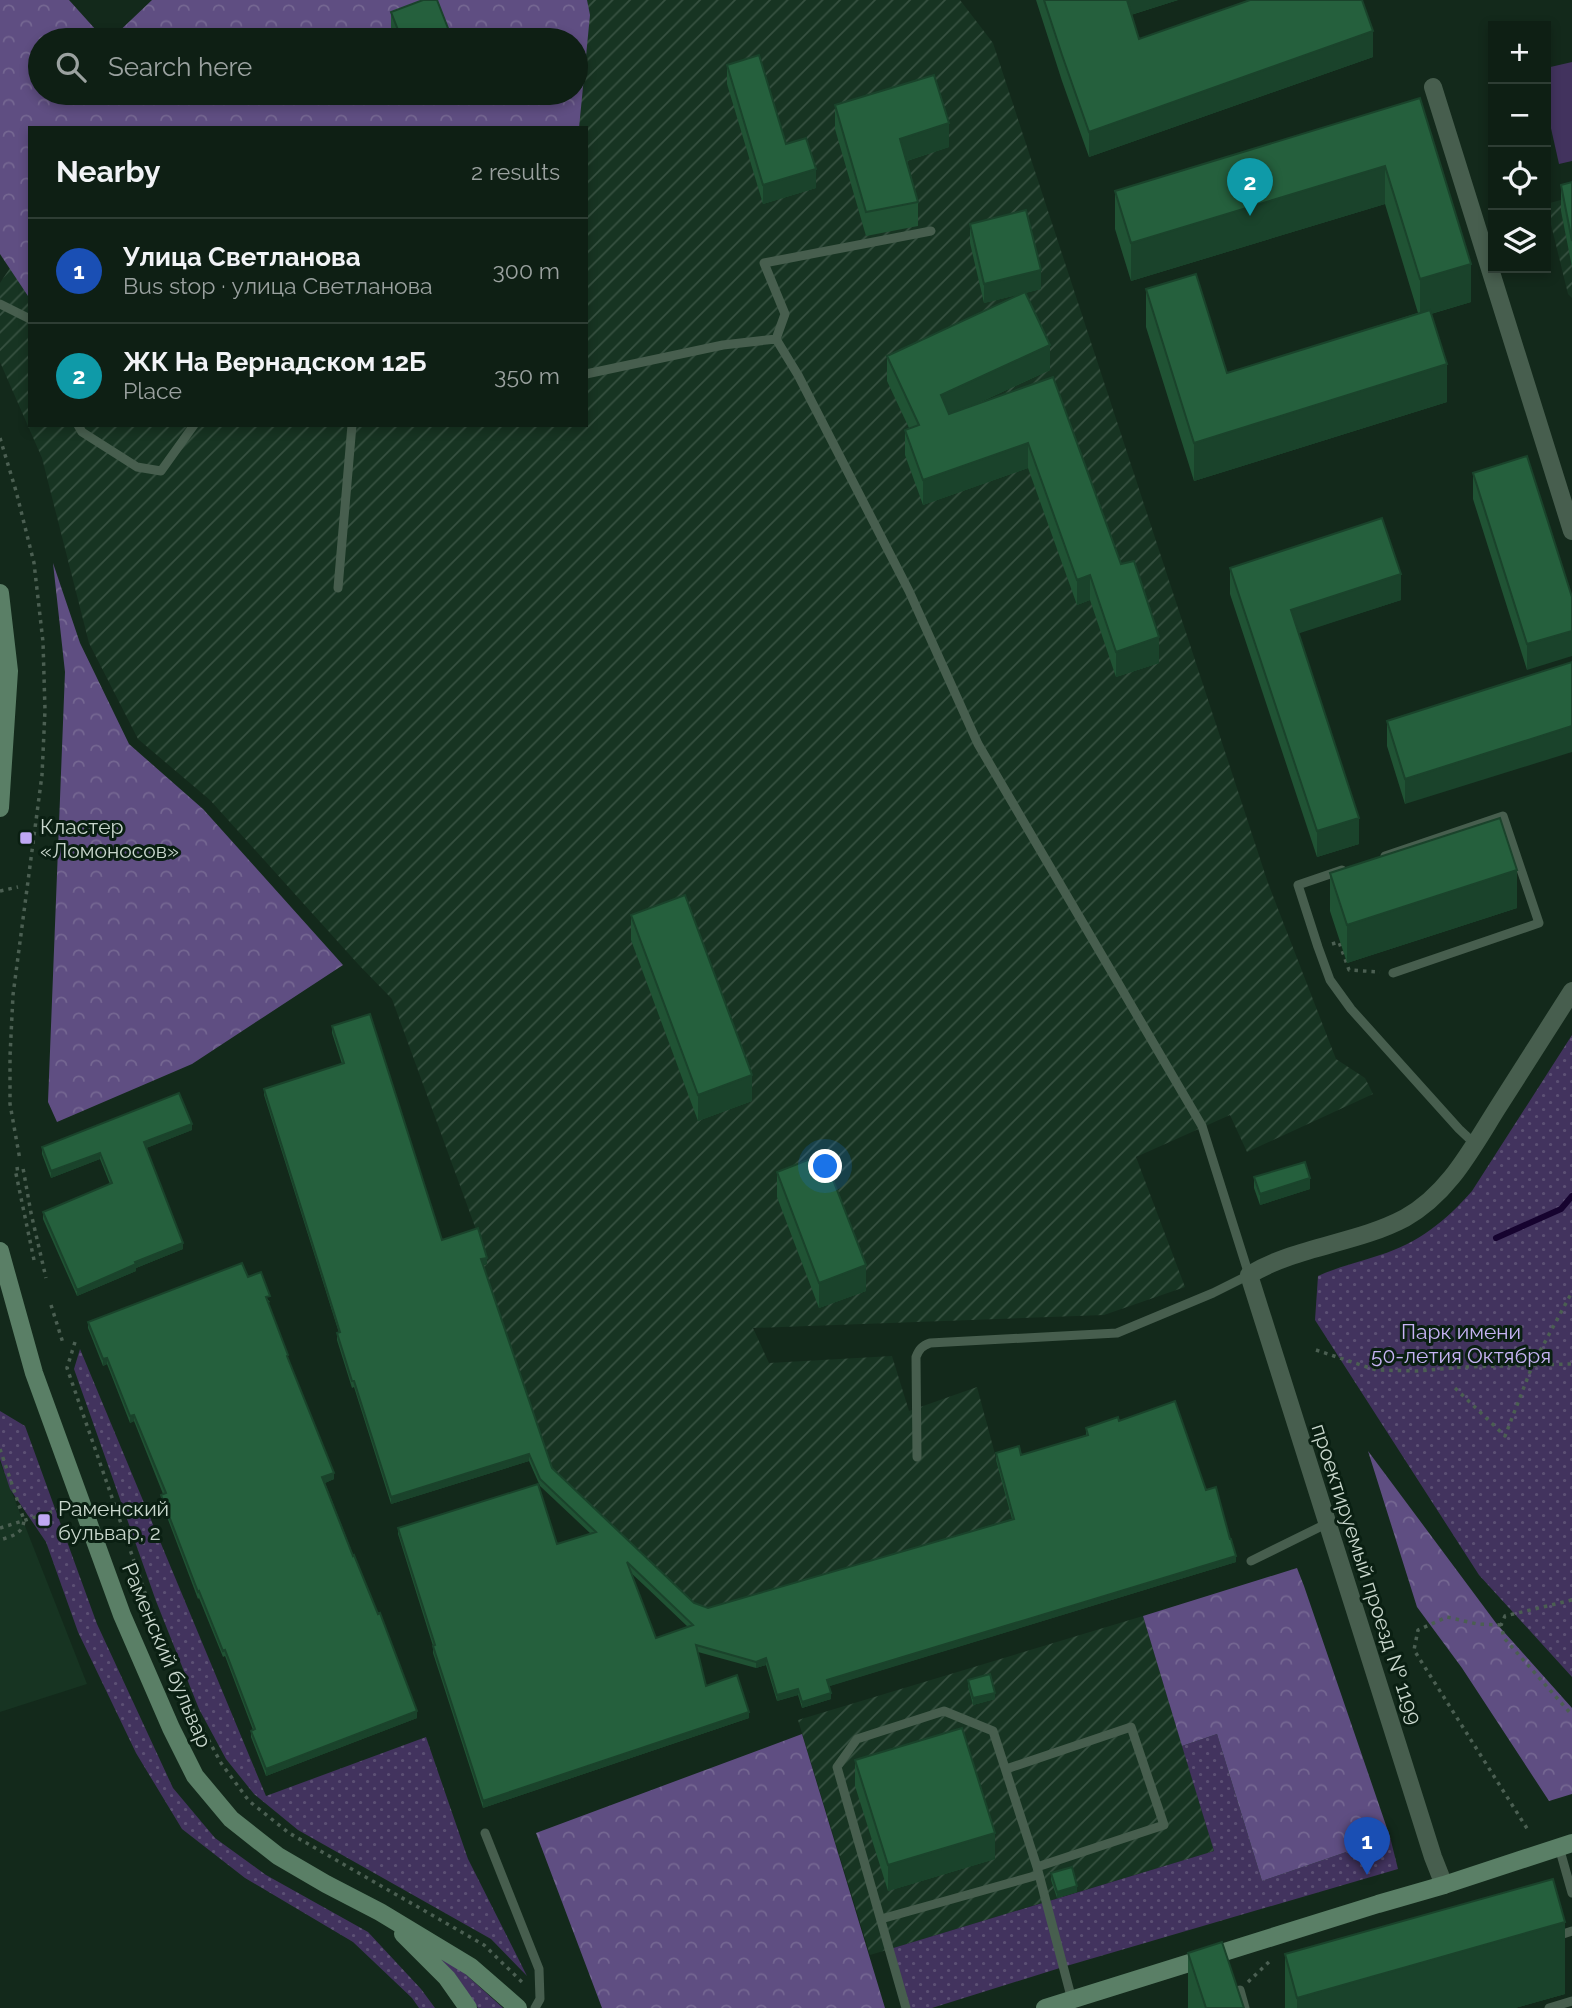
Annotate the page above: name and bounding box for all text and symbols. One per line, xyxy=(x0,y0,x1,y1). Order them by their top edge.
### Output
map controls xyxy=(1488,21,1551,273)
button: + xyxy=(1488,21,1551,84)
search box xyxy=(28,28,588,105)
icon: search xyxy=(52,48,90,86)
text: Search here xyxy=(108,52,252,82)
button: − xyxy=(1488,84,1551,147)
button: locate xyxy=(1488,147,1551,210)
text: Nearby xyxy=(56,154,160,189)
text: 2 results xyxy=(471,158,560,185)
pin: 2 xyxy=(1227,158,1273,216)
button: layers xyxy=(1488,210,1551,273)
text: Улица Светланова xyxy=(123,242,361,272)
text: 1 xyxy=(73,257,85,284)
text: 300 m xyxy=(493,257,560,284)
text: Bus stop · улица Светланова xyxy=(123,272,433,299)
text: ЖК На Вернадском 12Б xyxy=(123,347,426,377)
text: 2 xyxy=(73,362,85,389)
text: 350 m xyxy=(494,362,560,389)
text: Place xyxy=(123,377,182,404)
place label: Кластер «Ломоносов» xyxy=(40,814,179,863)
marker: Кластер «Ломоносов» xyxy=(18,830,34,846)
your location xyxy=(808,1149,842,1183)
park label: Парк имени 50-летия Октября xyxy=(1371,1319,1551,1368)
street label: проектируемый проезд № 1199 xyxy=(1307,1421,1427,1727)
place label: Раменский бульвар, 2 xyxy=(58,1496,169,1545)
marker: Раменский бульвар, 2 xyxy=(36,1512,52,1528)
street label: Раменский бульвар xyxy=(117,1559,217,1751)
pin: 1 xyxy=(1344,1817,1390,1875)

